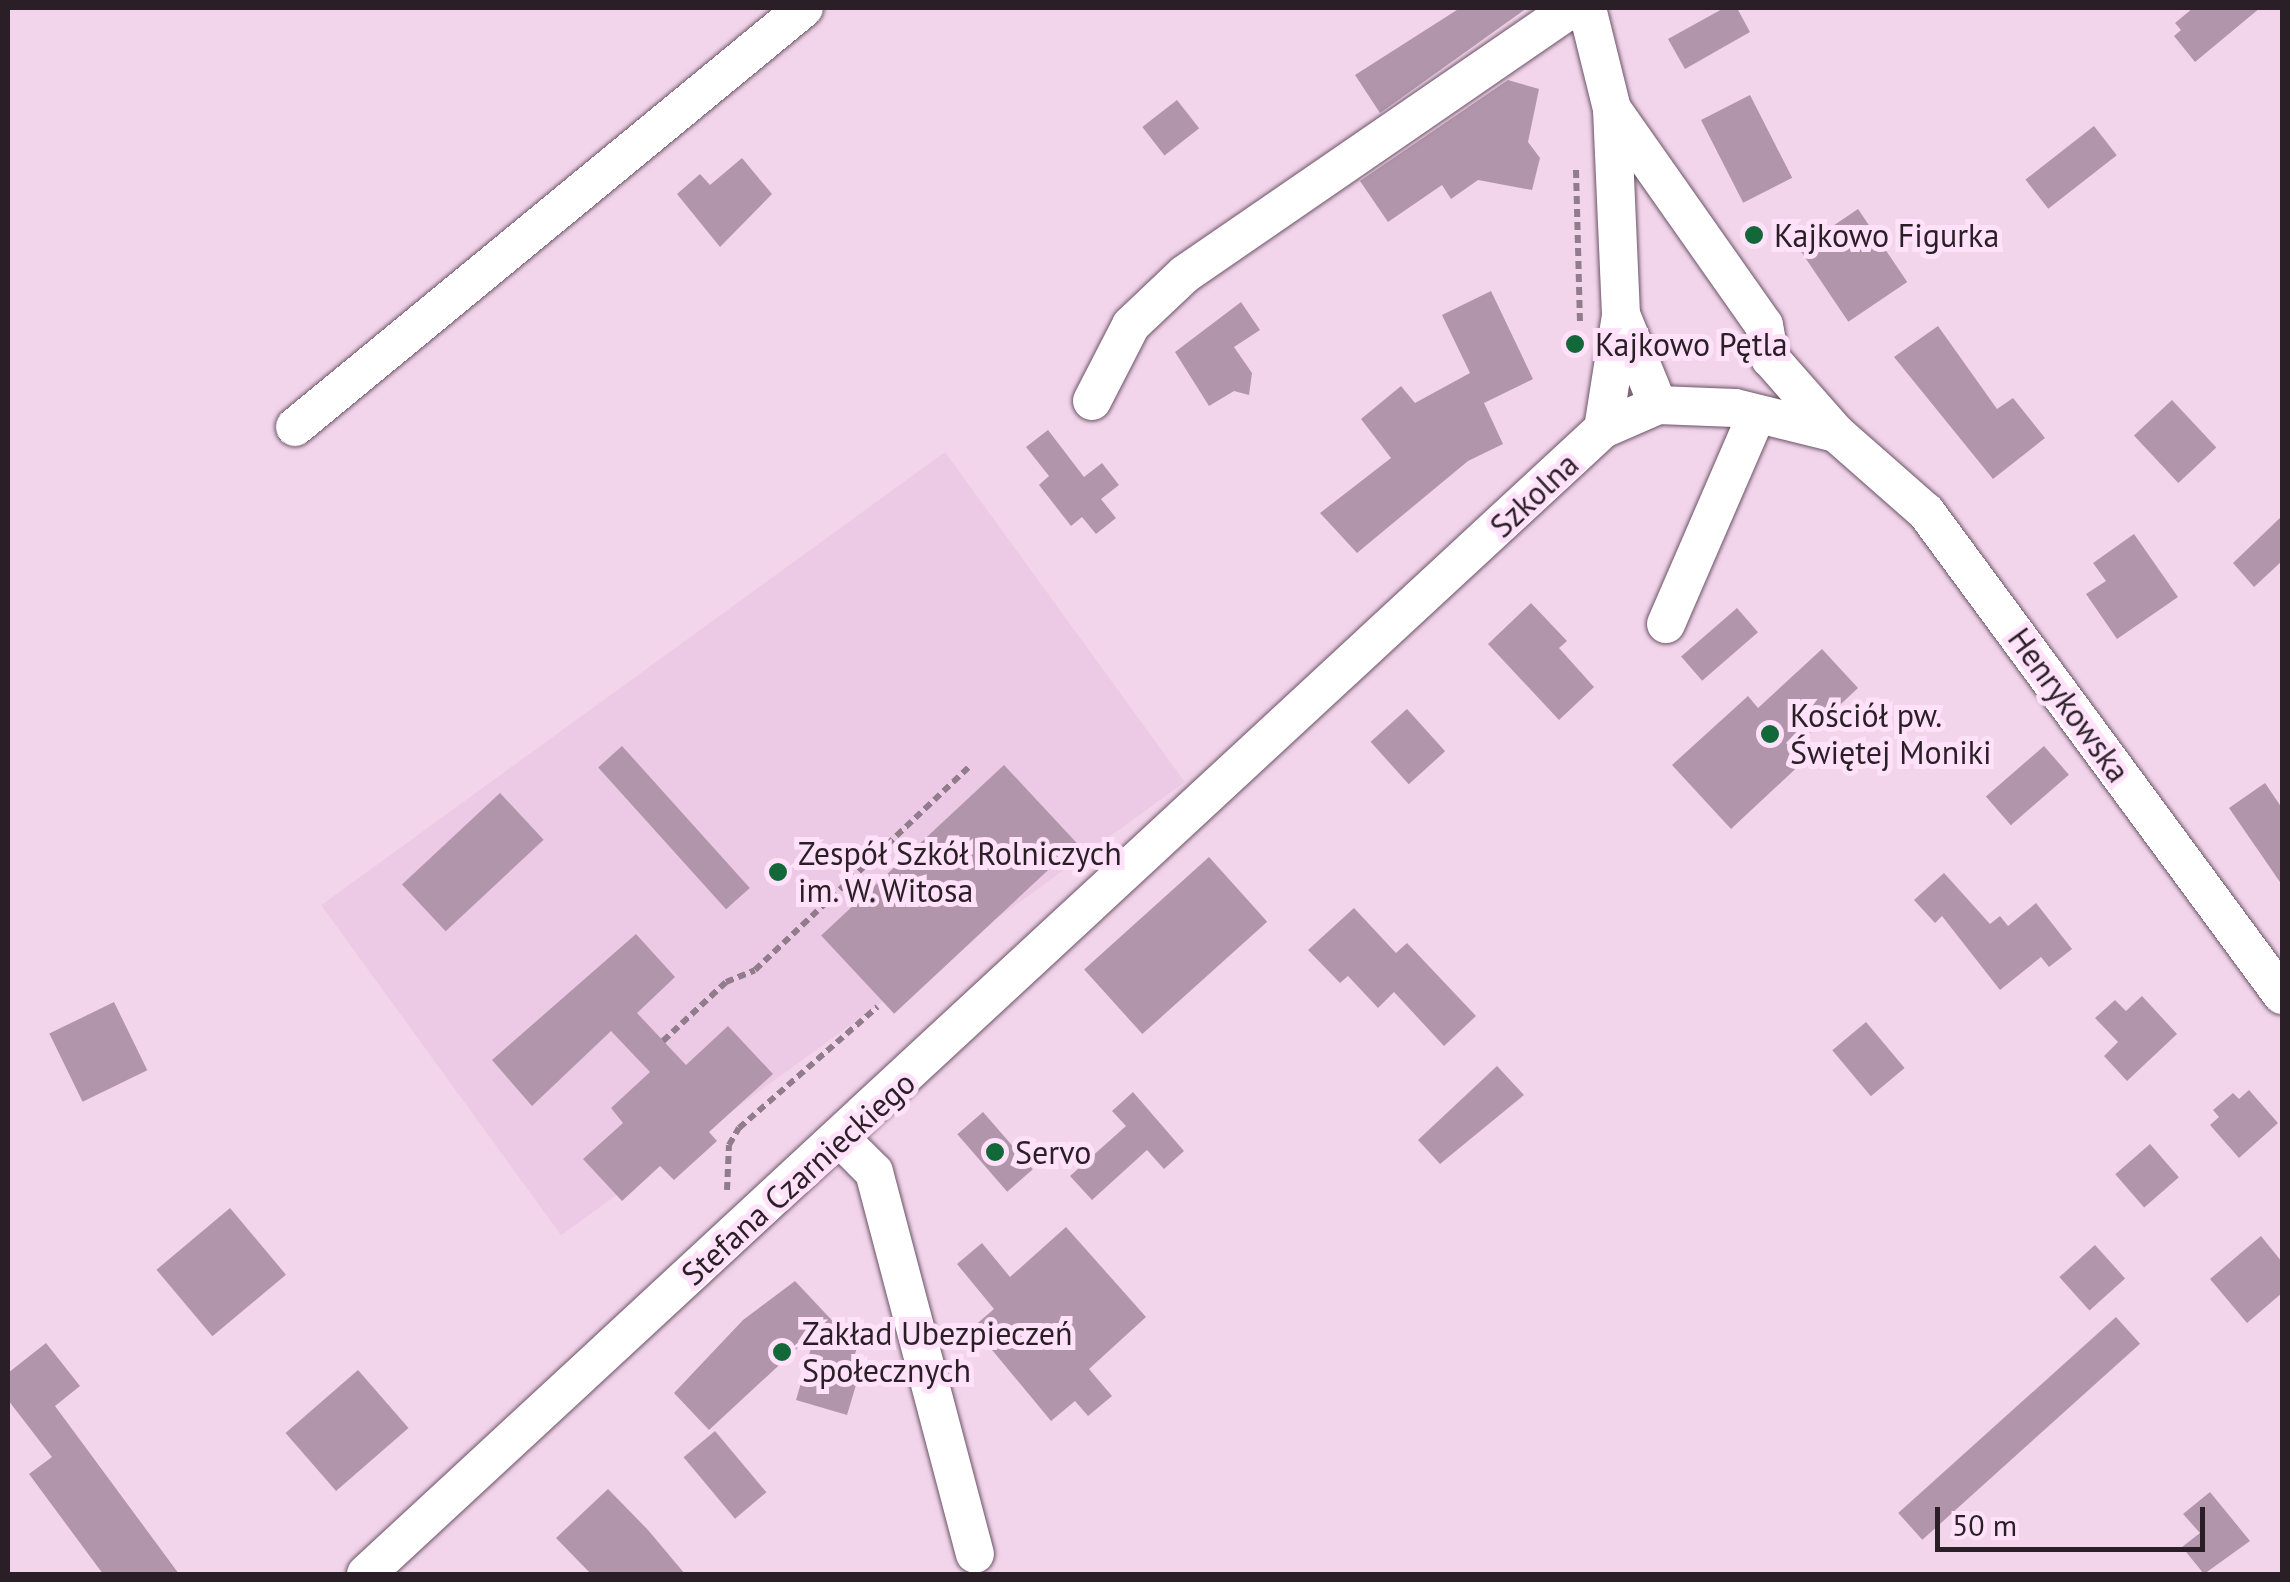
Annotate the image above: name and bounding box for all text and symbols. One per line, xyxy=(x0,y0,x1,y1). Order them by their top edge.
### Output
place label: Kajkowo Figurka xyxy=(1774,216,1999,254)
marker: Kajkowo Figurka xyxy=(1743,224,1765,246)
place label: Kajkowo Pętla xyxy=(1595,325,1788,363)
marker: Kajkowo Pętla xyxy=(1564,333,1586,355)
street label: Szkolna xyxy=(1482,445,1586,545)
street label: Henrykowska xyxy=(2000,621,2138,789)
place label: Kościół pw. Świętej Moniki xyxy=(1790,697,1992,772)
marker: Kościół pw. Świętej Moniki xyxy=(1759,723,1781,745)
place label: Zespół Szkół Rolniczych im. W. Witosa xyxy=(798,835,1122,910)
marker: Zespół Szkół Rolniczych im. W. Witosa xyxy=(767,861,789,883)
street label: Stefana Czarnieckiego xyxy=(673,1063,923,1293)
place label: Servo xyxy=(1015,1133,1091,1171)
marker: Servo xyxy=(984,1141,1006,1163)
place label: Zakład Ubezpieczeń Społecznych xyxy=(802,1315,1073,1390)
marker: Zakład Ubezpieczeń Społecznych xyxy=(771,1341,793,1363)
scale bar xyxy=(1940,1487,2210,1549)
text: 50 m xyxy=(1952,1505,2017,1544)

